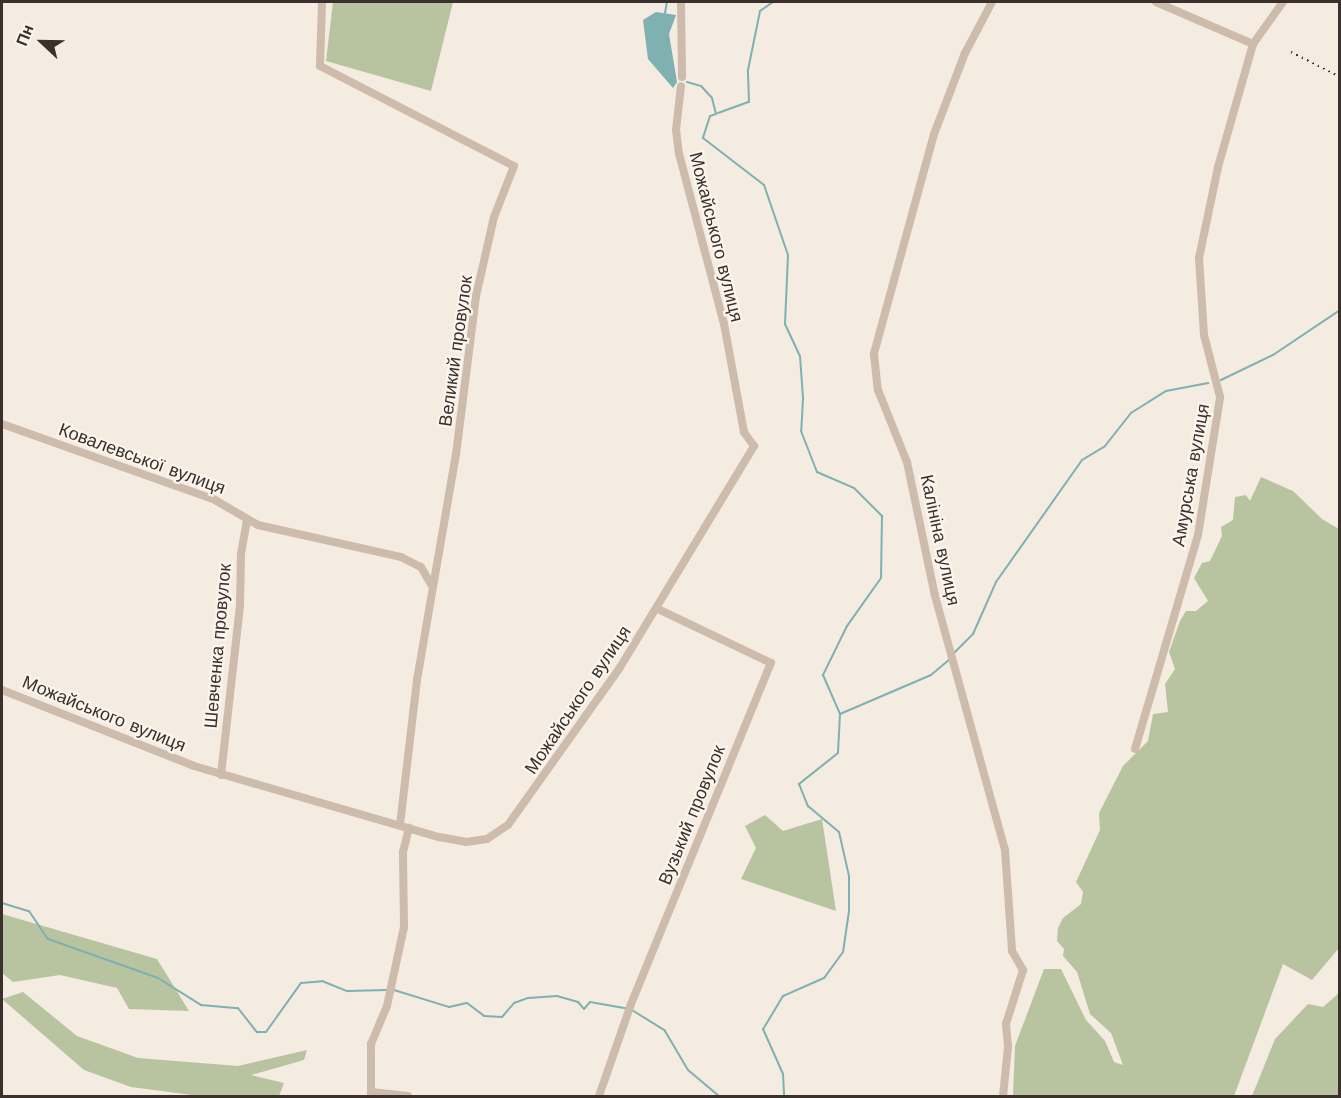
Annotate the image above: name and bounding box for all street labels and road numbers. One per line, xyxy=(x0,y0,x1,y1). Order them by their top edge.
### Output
street label: Можайського вулиця xyxy=(684,150,748,324)
street label: Великий провулок xyxy=(435,274,477,428)
street label: Амурська вулиця xyxy=(1168,402,1214,548)
street label: Ковалевської вулиця xyxy=(56,419,228,499)
street label: Калініна вулиця xyxy=(916,473,964,607)
street label: Шевченка провулок xyxy=(200,563,236,729)
street label: Можайського вулиця xyxy=(520,622,636,778)
street label: Можайського вулиця xyxy=(19,671,189,757)
street label: Вузький провулок xyxy=(654,742,730,888)

